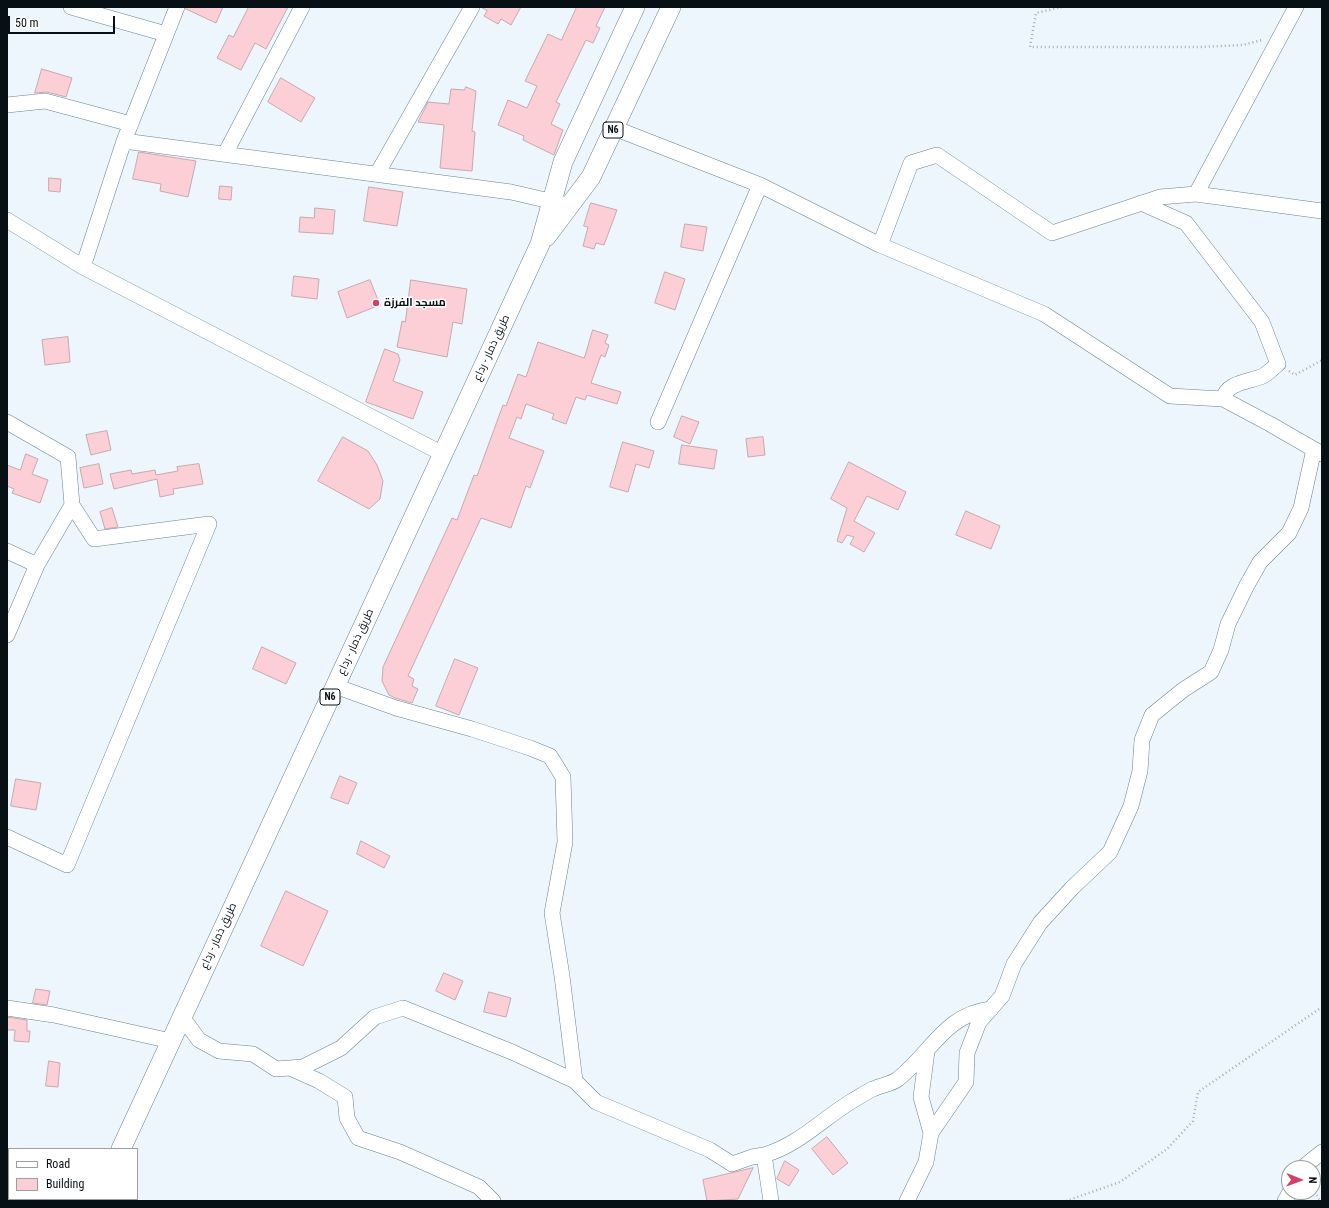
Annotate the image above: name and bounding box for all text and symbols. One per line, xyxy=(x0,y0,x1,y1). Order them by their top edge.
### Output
scale bar xyxy=(10,8,117,34)
text: 50 m xyxy=(15,16,39,30)
road number: N6 xyxy=(603,122,623,138)
place label: مسجد الفرزة xyxy=(384,296,446,310)
marker: مسجد الفرزة xyxy=(371,298,381,308)
street label: طريق ذمار - رداع xyxy=(471,313,513,383)
street label: طريق ذمار - رداع xyxy=(335,607,377,677)
road number: N6 xyxy=(320,689,340,705)
street label: طريق ذمار - رداع xyxy=(198,901,240,971)
legend xyxy=(8,1148,138,1200)
text: Road xyxy=(46,1157,70,1171)
north arrow xyxy=(1281,1160,1321,1200)
text: Building xyxy=(46,1177,84,1191)
text: N xyxy=(1306,1177,1319,1184)

